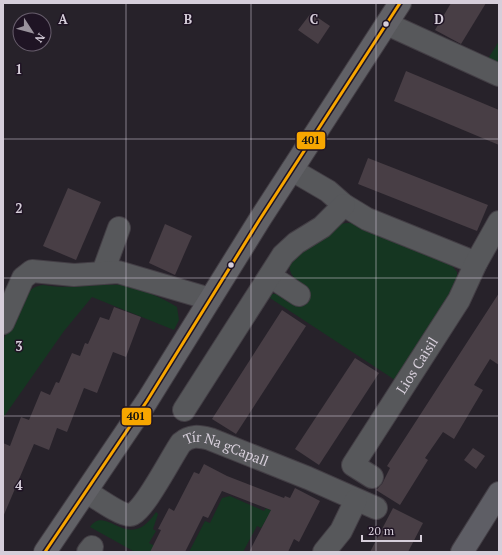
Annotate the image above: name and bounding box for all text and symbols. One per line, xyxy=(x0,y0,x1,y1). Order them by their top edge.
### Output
text: A xyxy=(58,10,68,28)
text: B xyxy=(184,10,192,28)
text: C xyxy=(310,10,318,28)
text: D xyxy=(434,10,444,28)
north arrow xyxy=(12,12,52,52)
unlabelled marker xyxy=(381,19,391,29)
text: N xyxy=(32,30,48,46)
text: 1 xyxy=(15,60,23,78)
line badge: 401 xyxy=(296,131,326,150)
text: 401 xyxy=(302,133,320,147)
text: 2 xyxy=(15,199,23,217)
unlabelled marker xyxy=(226,260,236,270)
street label: Lios Caisil xyxy=(391,333,442,397)
text: 3 xyxy=(15,337,23,355)
line badge: 401 xyxy=(121,407,152,426)
text: 401 xyxy=(127,409,145,423)
street label: Tír Na gCapall xyxy=(180,427,272,470)
text: 4 xyxy=(15,476,23,494)
scale bar xyxy=(362,517,421,543)
text: 20 m xyxy=(368,523,395,538)

